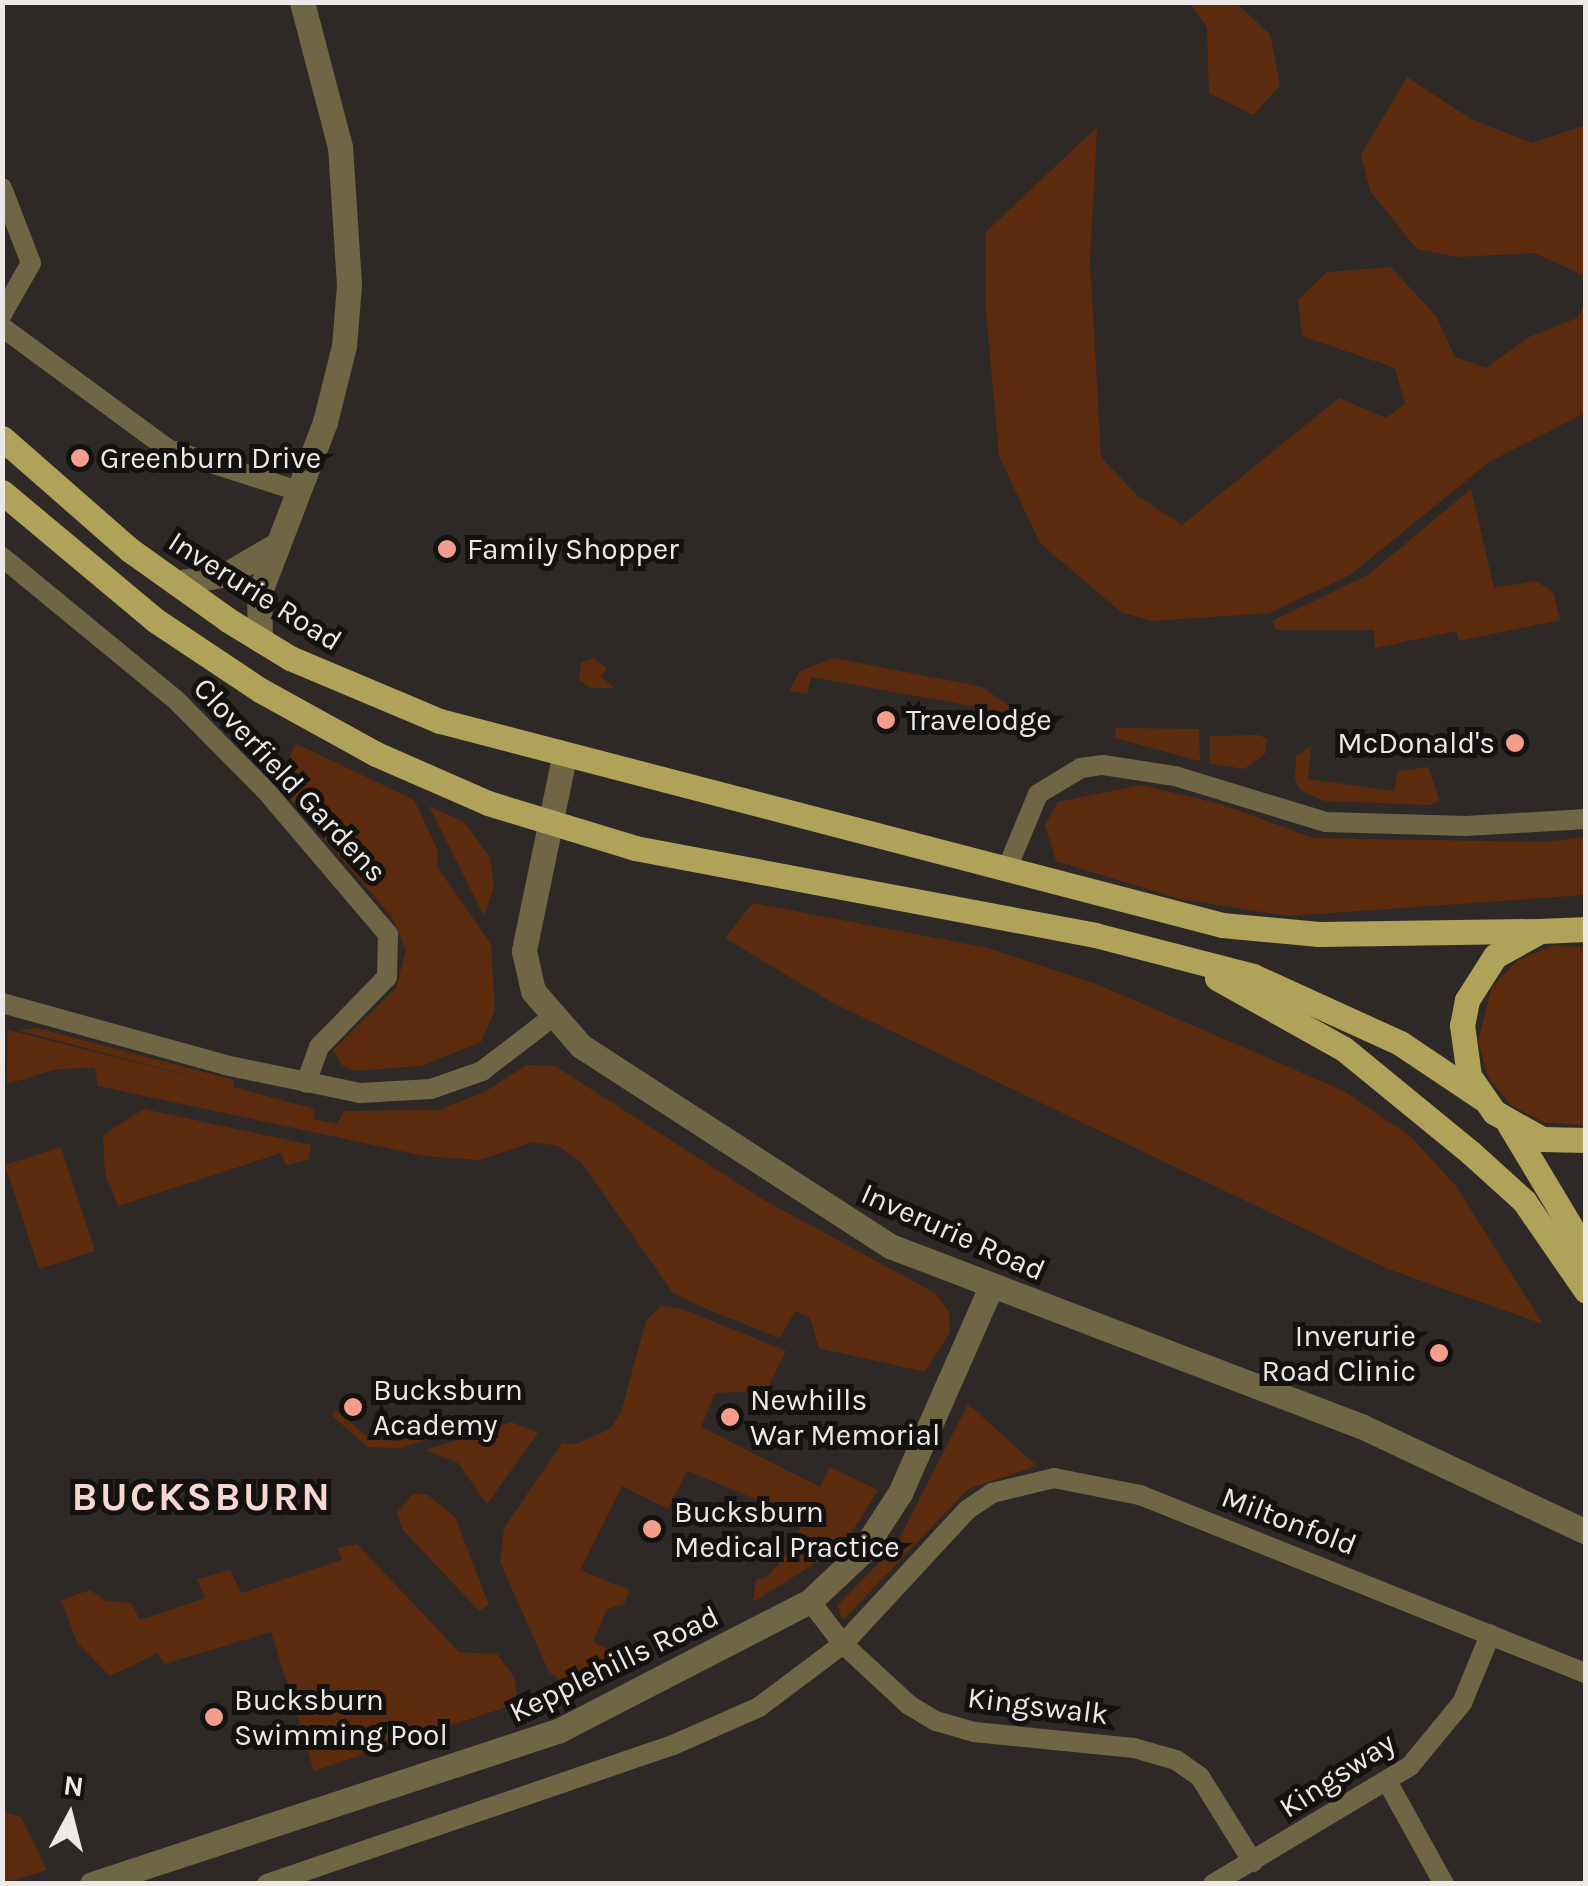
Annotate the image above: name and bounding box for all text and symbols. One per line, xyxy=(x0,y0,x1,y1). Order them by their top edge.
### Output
place label: Greenburn Drive xyxy=(100,440,321,476)
marker: Greenburn Drive xyxy=(69,447,91,469)
street label: Inverurie Road xyxy=(162,523,348,659)
place label: Family Shopper xyxy=(467,531,679,567)
marker: Family Shopper xyxy=(436,538,458,560)
street label: Cloverfield Gardens xyxy=(186,670,394,890)
place label: Travelodge xyxy=(906,702,1052,738)
marker: Travelodge xyxy=(875,709,897,731)
place label: McDonald's xyxy=(1337,725,1495,761)
marker: McDonald's xyxy=(1504,732,1526,754)
street label: Inverurie Road xyxy=(856,1175,1050,1289)
place label: Inverurie Road Clinic xyxy=(1262,1318,1416,1388)
marker: Inverurie Road Clinic xyxy=(1426,1340,1452,1366)
place label: Bucksburn Academy xyxy=(373,1372,523,1442)
place label: Newhills War Memorial xyxy=(750,1382,940,1452)
marker: Bucksburn Academy xyxy=(342,1396,364,1418)
marker: Newhills War Memorial xyxy=(719,1406,741,1428)
district label: BUCKSBURN xyxy=(72,1473,332,1521)
street label: Miltonfold xyxy=(1217,1479,1361,1563)
place label: Bucksburn Medical Practice xyxy=(674,1494,900,1564)
marker: Bucksburn Medical Practice xyxy=(639,1516,665,1542)
street label: Kepplehills Road xyxy=(504,1598,724,1730)
street label: Kingswalk xyxy=(966,1680,1110,1732)
place label: Bucksburn Swimming Pool xyxy=(234,1682,448,1752)
marker: Bucksburn Swimming Pool xyxy=(203,1706,225,1728)
street label: Kingsway xyxy=(1273,1724,1401,1826)
north arrow xyxy=(20,1766,120,1866)
text: N xyxy=(62,1768,86,1803)

